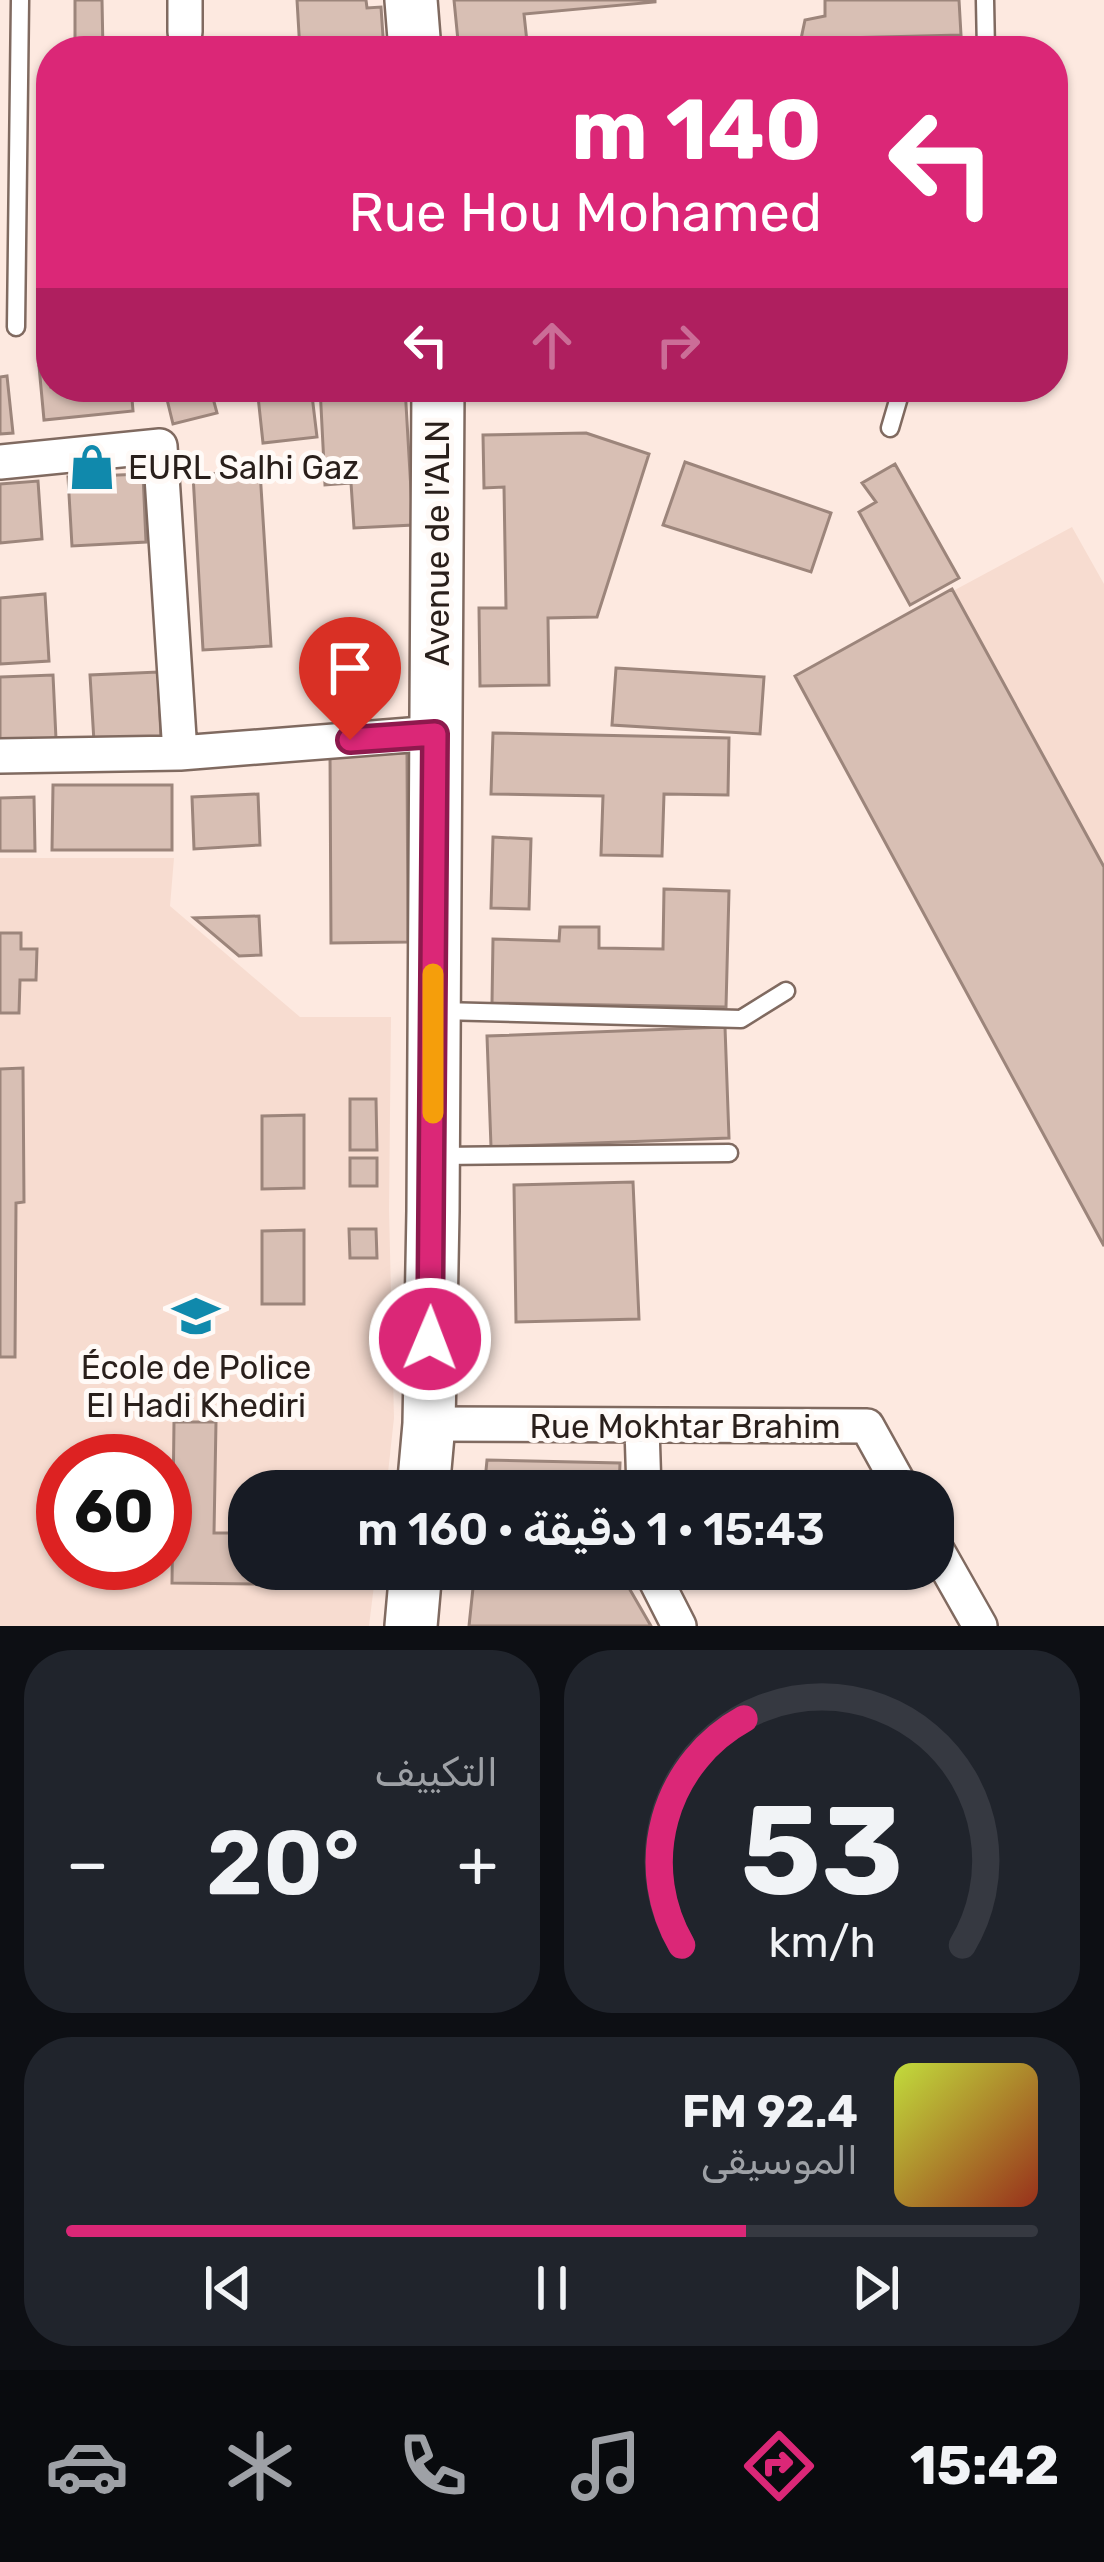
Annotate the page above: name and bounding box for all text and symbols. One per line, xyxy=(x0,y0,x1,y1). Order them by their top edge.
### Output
text: 140 m xyxy=(571,80,822,180)
icon: left xyxy=(864,84,1020,240)
text: Rue Hou Mohamed xyxy=(348,181,822,245)
icon: left xyxy=(393,312,459,378)
icon: ahead xyxy=(519,312,585,378)
icon: right xyxy=(645,312,711,378)
street label: Avenue de l'ALN xyxy=(418,420,457,666)
shop icon: EURL Salhi Gaz xyxy=(67,442,117,492)
place label: EURL Salhi Gaz xyxy=(128,448,359,487)
pin xyxy=(299,617,401,740)
icon: arrive xyxy=(317,635,383,701)
position arrow xyxy=(367,1276,493,1402)
school or university icon: École de Police El Hadi Khediri xyxy=(171,1291,221,1341)
place label: École de Police El Hadi Khediri xyxy=(81,1348,311,1425)
street label: Rue Mokhtar Brahim xyxy=(529,1407,841,1446)
speed limit sign: 60 xyxy=(36,1434,192,1590)
text: 15:43 · 1 دقيقة · 160 m xyxy=(357,1503,825,1556)
text: التكييف xyxy=(374,1750,498,1796)
text: 53 xyxy=(741,1777,903,1925)
text: 20° xyxy=(206,1810,360,1917)
text: − xyxy=(66,1824,109,1903)
text: + xyxy=(457,1824,498,1903)
text: km/h xyxy=(768,1916,876,1967)
text: 92.4 FM xyxy=(682,2085,858,2138)
text: الموسيقى xyxy=(701,2138,858,2184)
icon: previous xyxy=(195,2255,261,2321)
icon: pause xyxy=(519,2255,585,2321)
icon: next xyxy=(843,2255,909,2321)
icon: car xyxy=(45,2424,129,2508)
icon: climate xyxy=(218,2424,302,2508)
icon: phone xyxy=(391,2424,475,2508)
icon: music xyxy=(564,2424,648,2508)
icon: directions xyxy=(737,2424,821,2508)
text: 15:42 xyxy=(910,2434,1059,2498)

